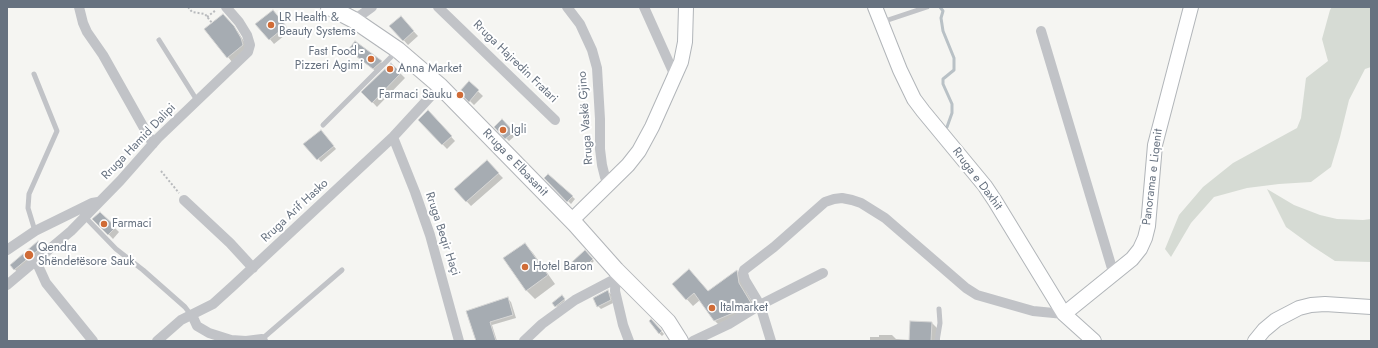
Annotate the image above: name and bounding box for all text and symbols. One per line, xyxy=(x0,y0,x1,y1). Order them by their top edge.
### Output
place label: LR Health & Beauty Systems xyxy=(279,11,356,39)
street label: Rruga Hajredin Fratari xyxy=(470,18,560,106)
marker: LR Health & Beauty Systems xyxy=(266,20,276,30)
place label: Fast Food - Pizzeri Agimi xyxy=(295,45,363,73)
marker: Fast Food - Pizzeri Agimi xyxy=(366,54,376,64)
place label: Anna Market xyxy=(398,62,462,76)
marker: Anna Market xyxy=(385,64,395,74)
street label: Rruga Vaskë Gjino xyxy=(576,71,596,165)
place label: Farmaci Sauku xyxy=(379,88,452,102)
marker: Farmaci Sauku xyxy=(455,90,465,100)
street label: Rruga Hamid Dalipi xyxy=(99,101,179,183)
place label: Igli xyxy=(511,123,527,137)
marker: Igli xyxy=(498,125,508,135)
street label: Rruga e Elbasanit xyxy=(479,126,551,200)
street label: Panorama e Liqenit xyxy=(1140,128,1166,226)
street label: Rruga e Daxhit xyxy=(949,145,1005,213)
street label: Rruga Arif Hasko xyxy=(259,176,331,246)
street label: Rruga Beqir Haçi xyxy=(422,190,462,278)
place label: Farmaci xyxy=(112,217,152,231)
marker: Farmaci xyxy=(99,219,109,229)
place label: Qendra Shëndetësore Sauk xyxy=(38,241,134,269)
marker: Qendra Shëndetësore Sauk xyxy=(23,249,35,261)
place label: Hotel Baron xyxy=(533,260,593,274)
marker: Hotel Baron xyxy=(520,262,530,272)
place label: Italmarket xyxy=(720,301,768,315)
marker: Italmarket xyxy=(707,303,717,313)

